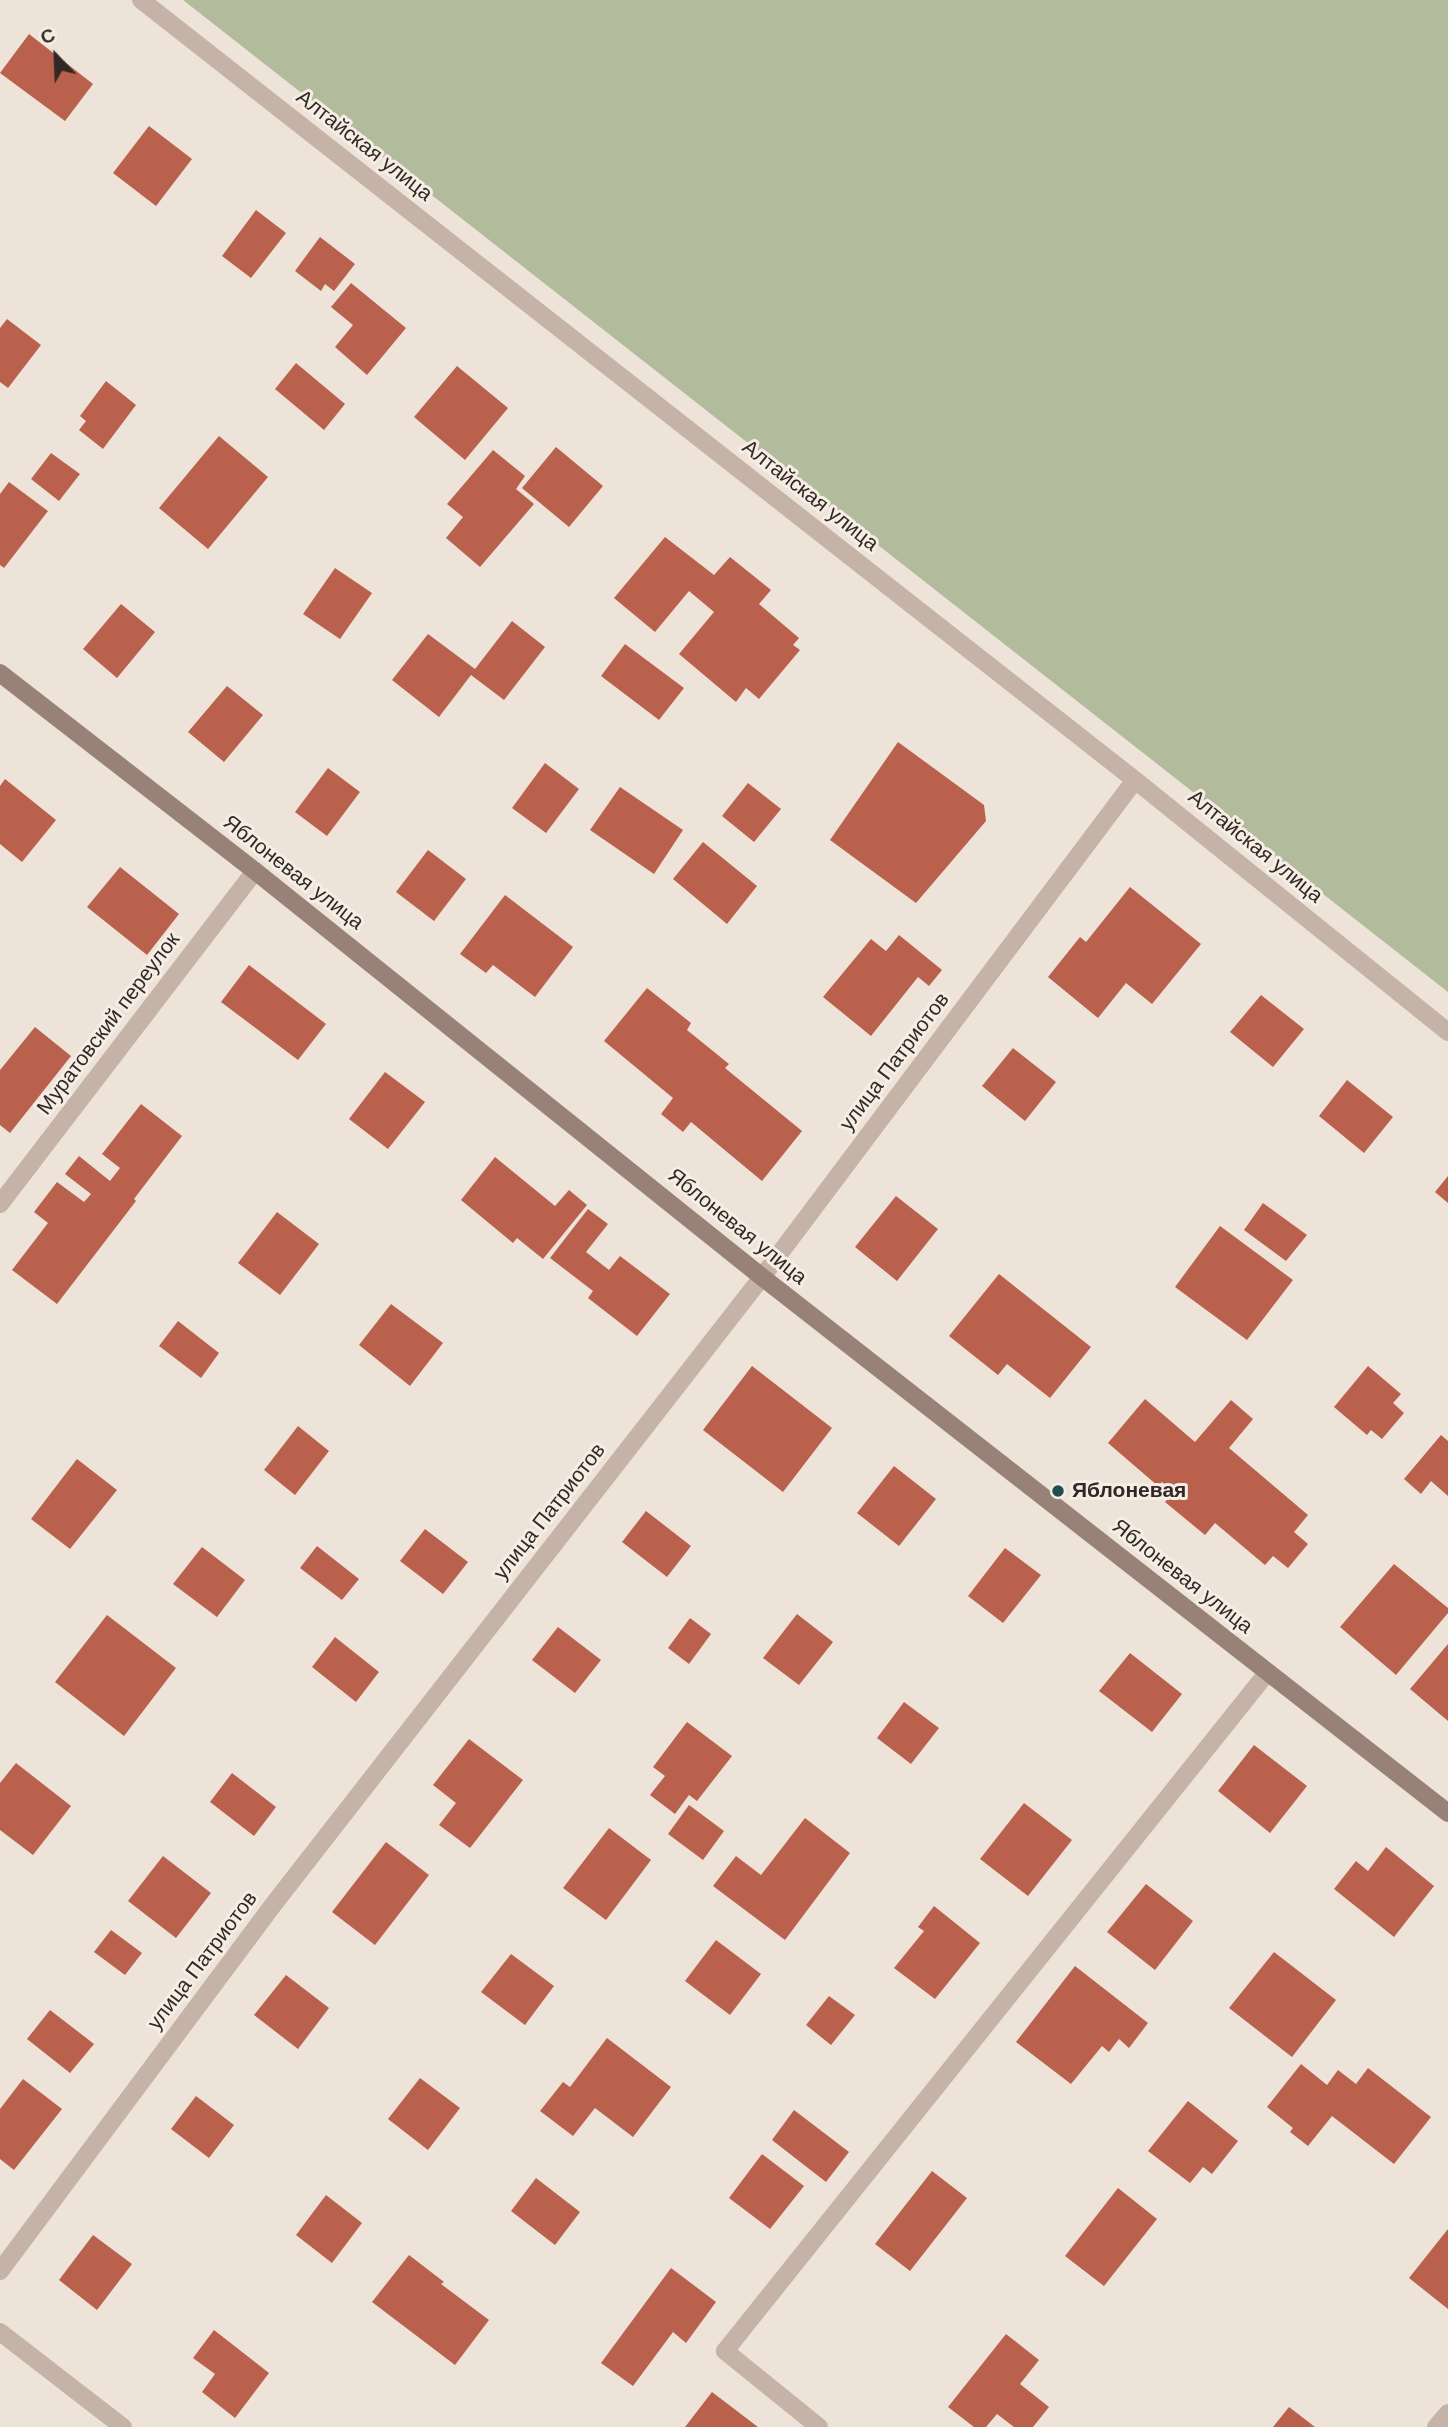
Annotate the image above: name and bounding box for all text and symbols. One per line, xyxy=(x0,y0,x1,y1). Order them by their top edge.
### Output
north arrow xyxy=(21,21,91,91)
text: С xyxy=(37,24,58,49)
street label: Алтайская улица xyxy=(291,85,437,207)
street label: Алтайская улица xyxy=(737,435,883,557)
street label: Алтайская улица xyxy=(1183,785,1327,909)
street label: Яблоневая улица xyxy=(218,810,368,936)
street label: Муратовский переулок xyxy=(32,928,186,1120)
street label: улица Патриотов xyxy=(835,988,955,1136)
street label: Яблоневая улица xyxy=(663,1163,811,1291)
street label: улица Патриотов xyxy=(489,1439,611,1585)
place label: Яблоневая xyxy=(1072,1478,1186,1504)
marker: Яблоневая xyxy=(1050,1483,1066,1499)
street label: Яблоневая улица xyxy=(1107,1514,1257,1640)
street label: улица Патриотов xyxy=(143,1887,263,2035)

